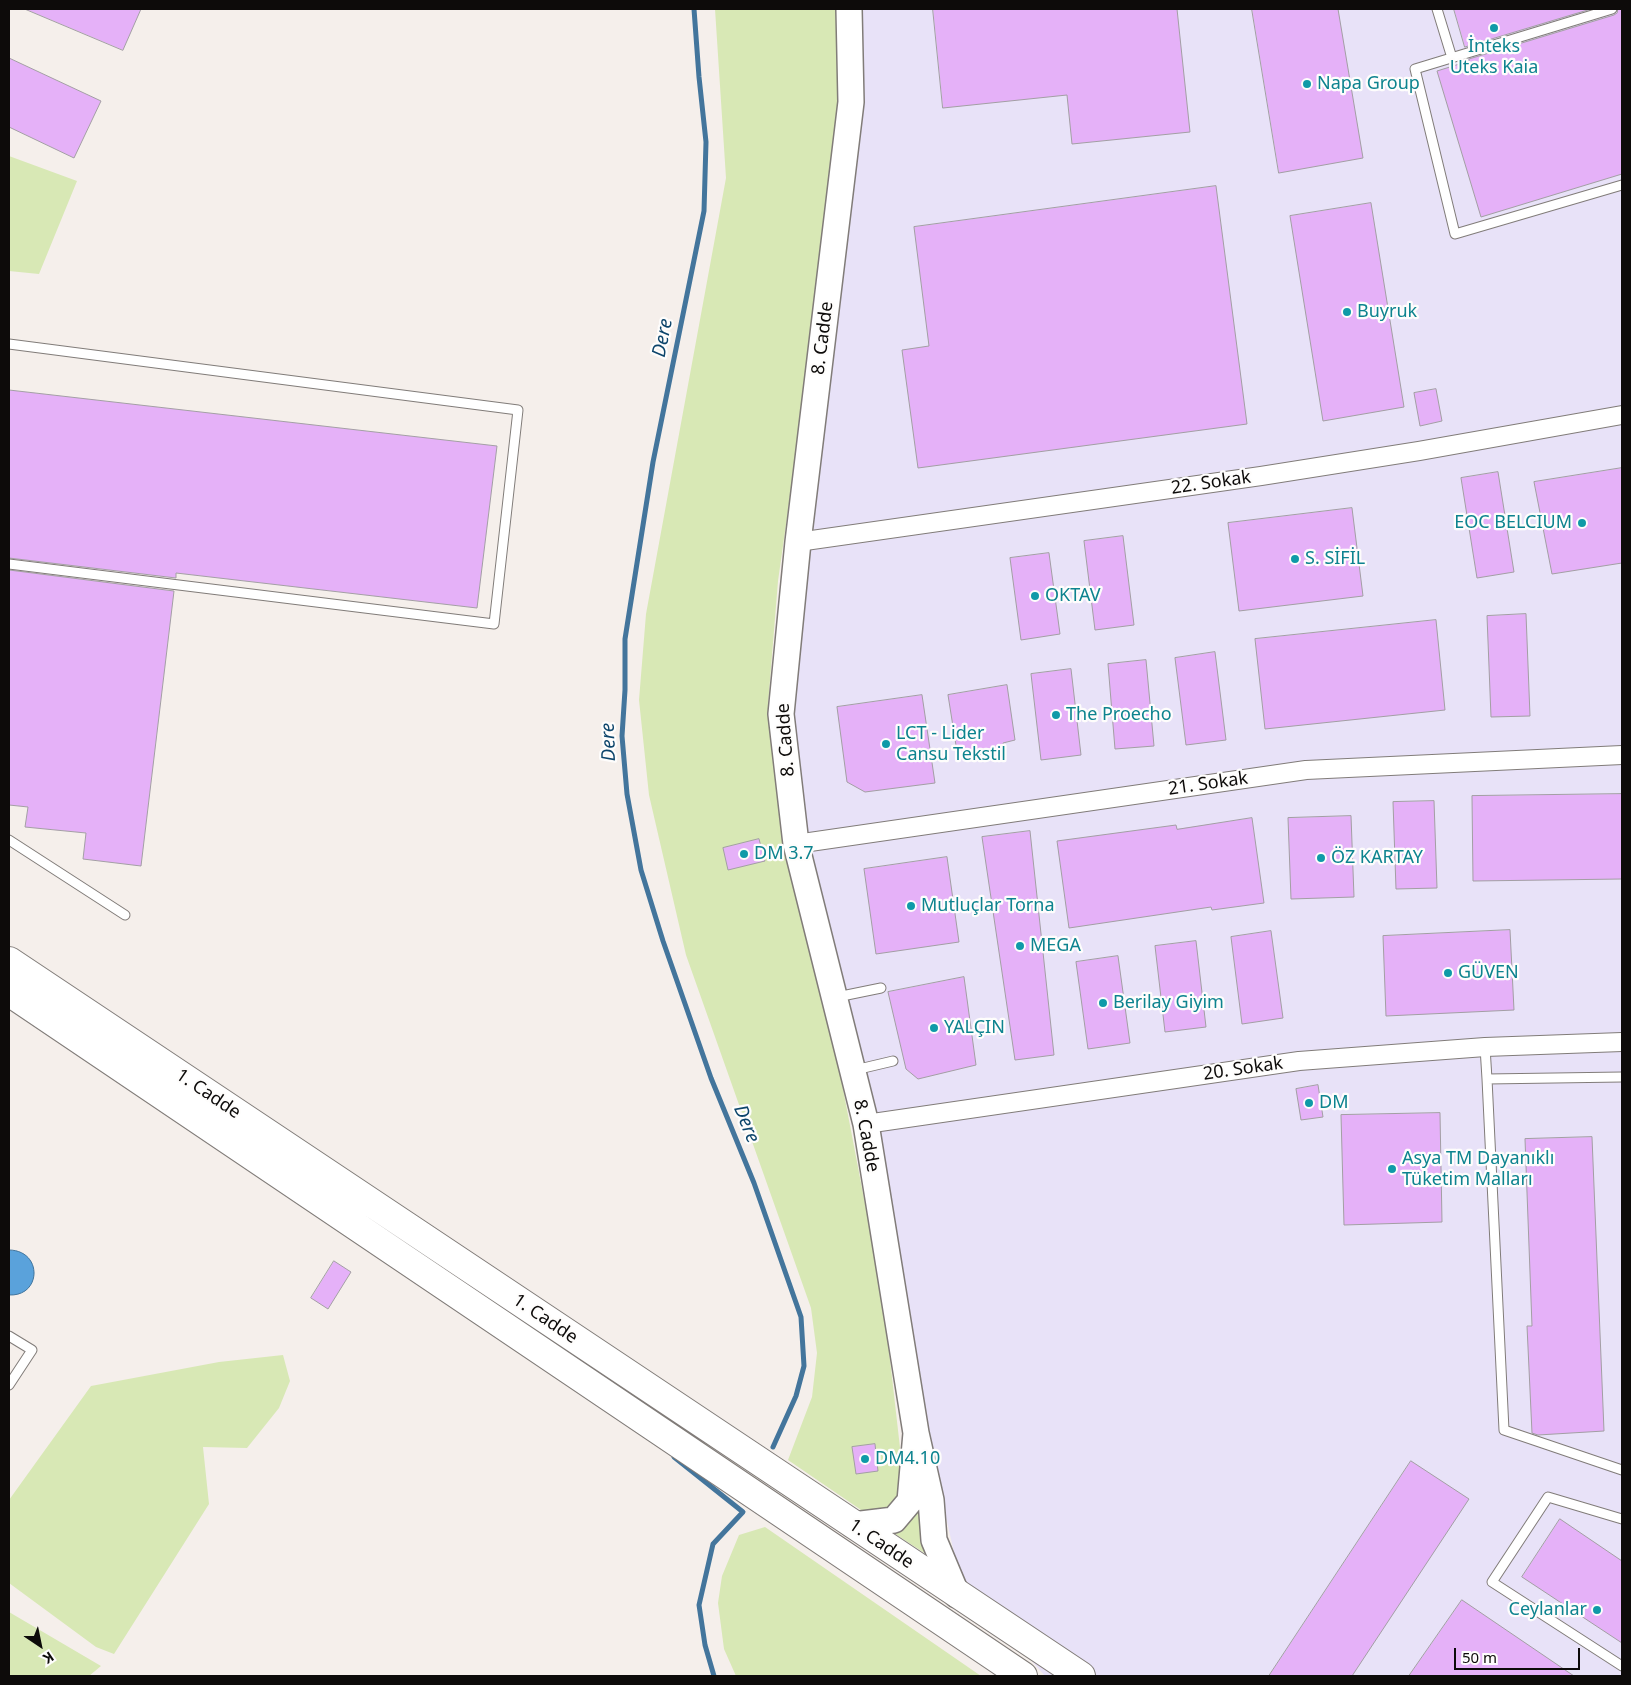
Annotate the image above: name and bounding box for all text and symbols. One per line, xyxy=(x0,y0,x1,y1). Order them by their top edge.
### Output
marker: İnteks Uteks Kaia xyxy=(1488,22,1500,34)
place label: İnteks Uteks Kaia xyxy=(1450,36,1538,78)
place label: Napa Group xyxy=(1317,73,1420,95)
marker: Napa Group xyxy=(1301,78,1313,90)
street label: 8. Cadde xyxy=(808,300,838,376)
place label: Buyruk xyxy=(1357,301,1417,323)
marker: Buyruk xyxy=(1341,306,1353,318)
water label: Dere xyxy=(648,317,678,359)
street label: 22. Sokak xyxy=(1170,467,1252,499)
place label: EOC BELCIUM xyxy=(1454,512,1572,534)
marker: EOC BELCIUM xyxy=(1576,517,1588,529)
place label: S. SİFİL xyxy=(1305,548,1365,570)
marker: S. SİFİL xyxy=(1289,553,1301,565)
place label: OKTAV xyxy=(1045,585,1101,607)
marker: OKTAV xyxy=(1029,590,1041,602)
street label: 8. Cadde xyxy=(773,703,799,777)
place label: The Proecho xyxy=(1066,704,1172,726)
marker: The Proecho xyxy=(1050,709,1062,721)
water label: Dere xyxy=(597,722,621,762)
place label: LCT - Lider Cansu Tekstil xyxy=(896,723,1006,766)
marker: LCT - Lider Cansu Tekstil xyxy=(880,738,892,750)
street label: 21. Sokak xyxy=(1167,768,1249,800)
place label: DM 3.7 xyxy=(754,843,814,865)
place label: ÖZ KARTAY xyxy=(1331,847,1423,869)
marker: DM 3.7 xyxy=(738,848,750,860)
marker: ÖZ KARTAY xyxy=(1315,852,1327,864)
place label: Mutluçlar Torna xyxy=(921,895,1055,917)
marker: Mutluçlar Torna xyxy=(905,900,917,912)
place label: MEGA xyxy=(1030,935,1081,957)
marker: MEGA xyxy=(1014,940,1026,952)
place label: GÜVEN xyxy=(1458,962,1519,984)
marker: GÜVEN xyxy=(1442,967,1454,979)
place label: Berilay Giyim xyxy=(1113,992,1224,1014)
marker: Berilay Giyim xyxy=(1097,997,1109,1009)
place label: YALÇIN xyxy=(944,1017,1005,1039)
marker: YALÇIN xyxy=(928,1022,940,1034)
street label: 20. Sokak xyxy=(1202,1053,1284,1085)
street label: 1. Cadde xyxy=(171,1064,245,1124)
place label: DM xyxy=(1319,1092,1348,1114)
marker: DM xyxy=(1303,1097,1315,1109)
street label: 8. Cadde xyxy=(848,1098,884,1174)
water label: Dere xyxy=(728,1102,764,1146)
place label: Asya TM Dayanıklı Tüketim Malları xyxy=(1402,1148,1554,1190)
marker: Asya TM Dayanıklı Tüketim Malları xyxy=(1386,1163,1398,1175)
street label: 1. Cadde xyxy=(508,1289,582,1349)
place label: DM4.10 xyxy=(875,1448,940,1470)
marker: DM4.10 xyxy=(859,1453,871,1465)
street label: 1. Cadde xyxy=(844,1514,918,1574)
place label: Ceylanlar xyxy=(1509,1599,1587,1621)
marker: Ceylanlar xyxy=(1591,1604,1603,1616)
north arrow xyxy=(15,1620,65,1670)
scale bar xyxy=(1456,1638,1582,1670)
text: K xyxy=(40,1647,58,1668)
text: 50 m xyxy=(1462,1647,1497,1667)

